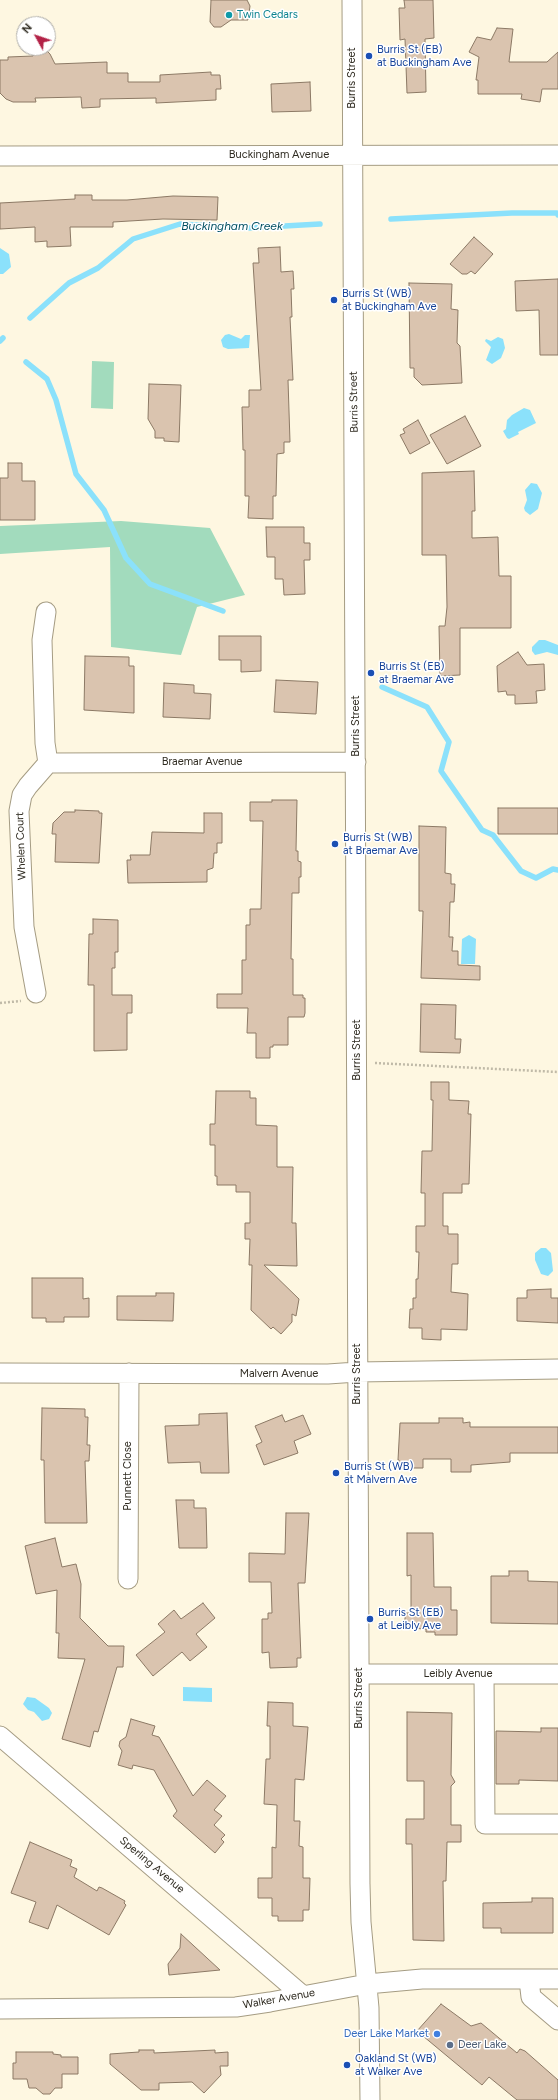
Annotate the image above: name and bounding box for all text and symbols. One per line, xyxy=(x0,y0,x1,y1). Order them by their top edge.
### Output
place label: Twin Cedars xyxy=(237,8,298,22)
marker: Twin Cedars xyxy=(224,10,234,20)
north arrow xyxy=(16,16,56,56)
text: N xyxy=(19,21,35,36)
place label: Burris St (EB) at Buckingham Ave xyxy=(377,43,472,69)
street label: Burris Street xyxy=(345,47,359,109)
marker: Burris St (EB) at Buckingham Ave xyxy=(364,51,374,61)
street label: Buckingham Avenue xyxy=(229,148,329,162)
water label: Buckingham Creek xyxy=(181,219,283,233)
place label: Burris St (WB) at Buckingham Ave xyxy=(342,287,437,313)
marker: Burris St (WB) at Buckingham Ave xyxy=(329,295,339,305)
street label: Burris Street xyxy=(347,371,361,433)
place label: Burris St (EB) at Braemar Ave xyxy=(379,660,454,686)
marker: Burris St (EB) at Braemar Ave xyxy=(366,668,376,678)
street label: Burris Street xyxy=(349,695,363,757)
street label: Braemar Avenue xyxy=(162,755,242,769)
street label: Whelen Court xyxy=(13,812,29,880)
place label: Burris St (WB) at Braemar Ave xyxy=(343,831,418,857)
marker: Burris St (WB) at Braemar Ave xyxy=(330,839,340,849)
street label: Burris Street xyxy=(350,1019,364,1081)
street label: Burris Street xyxy=(350,1343,364,1405)
street label: Malvern Avenue xyxy=(240,1367,318,1381)
street label: Punnett Close xyxy=(121,1441,135,1511)
place label: Burris St (WB) at Malvern Ave xyxy=(344,1460,417,1486)
marker: Burris St (WB) at Malvern Ave xyxy=(331,1468,341,1478)
place label: Burris St (EB) at Leibly Ave xyxy=(378,1606,443,1632)
marker: Burris St (EB) at Leibly Ave xyxy=(365,1614,375,1624)
street label: Burris Street xyxy=(352,1667,366,1729)
street label: Leibly Avenue xyxy=(424,1667,492,1681)
street label: Sperling Avenue xyxy=(117,1834,187,1896)
street label: Walker Avenue xyxy=(242,1986,316,2012)
place label: Deer Lake Market xyxy=(344,2027,429,2041)
marker: Deer Lake Market xyxy=(432,2029,442,2039)
place label: Deer Lake xyxy=(458,2038,507,2052)
marker: Deer Lake xyxy=(445,2040,455,2050)
place label: Oakland St (WB) at Walker Ave xyxy=(355,2052,436,2078)
marker: Oakland St (WB) at Walker Ave xyxy=(342,2060,352,2070)

